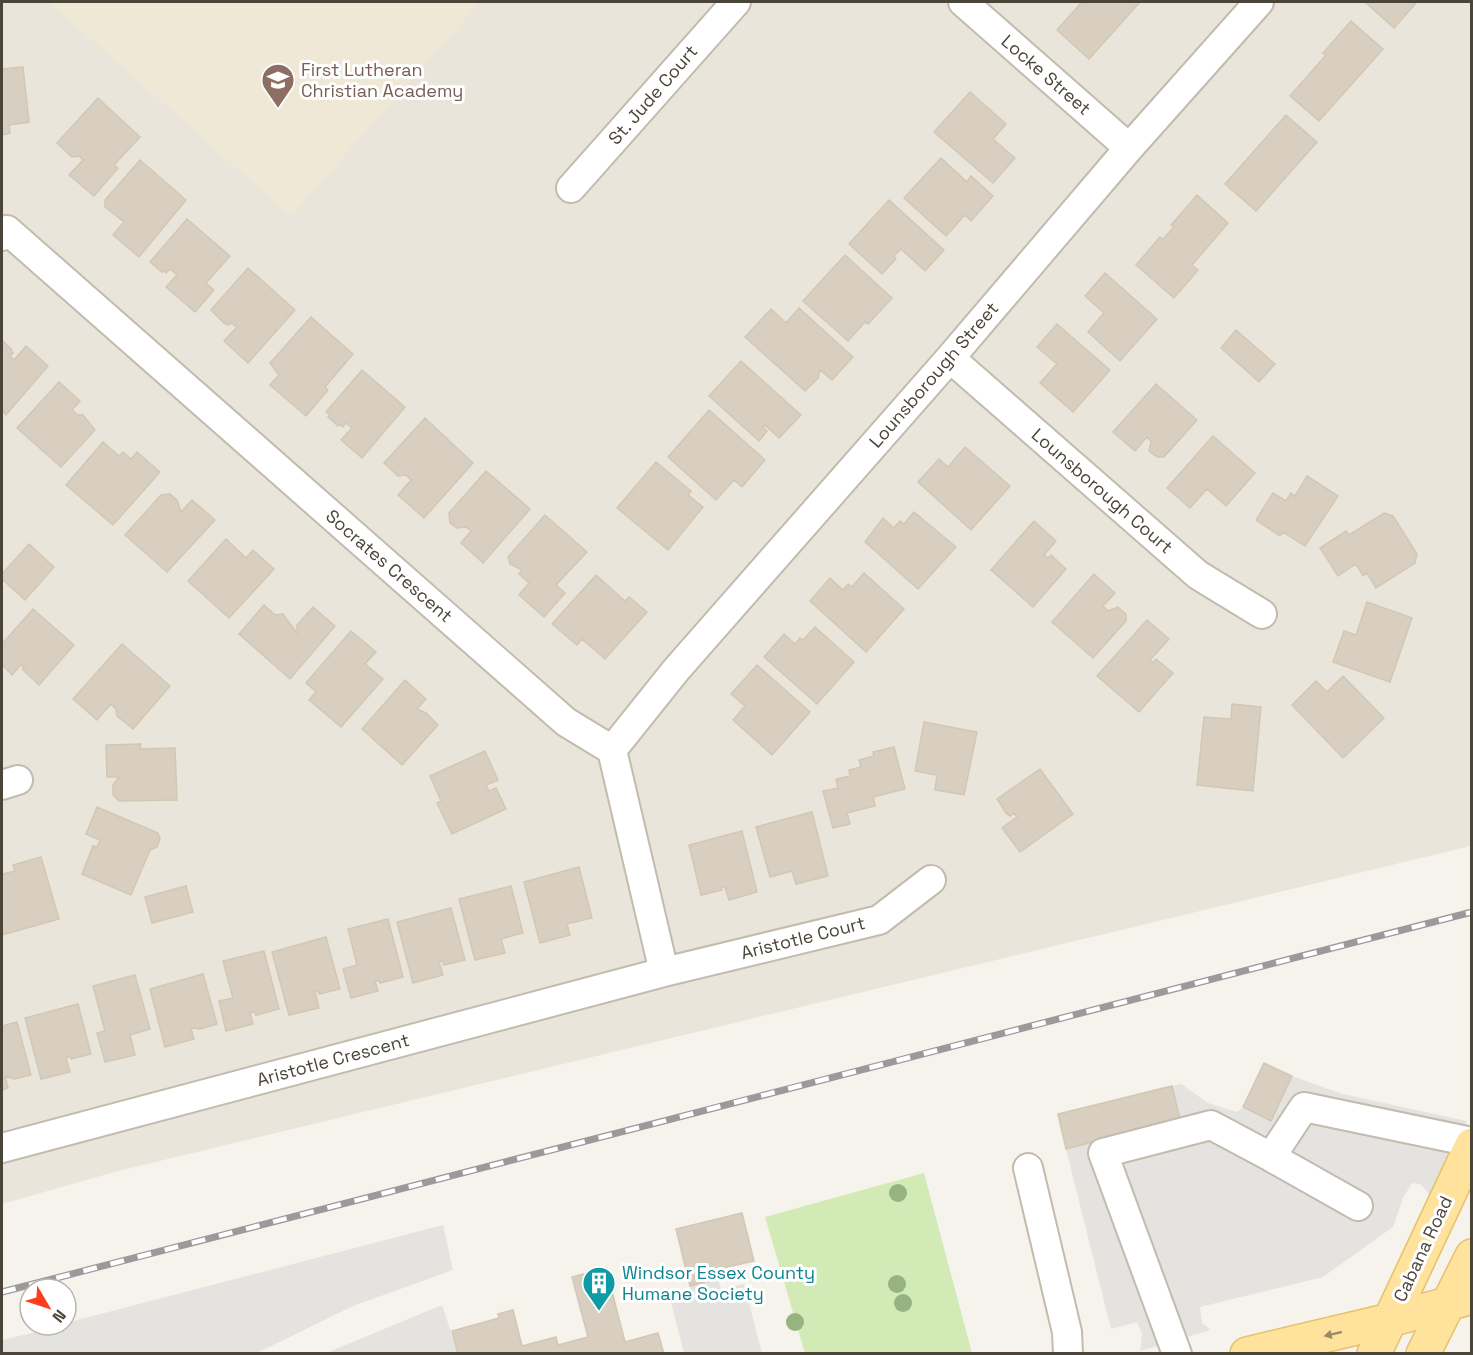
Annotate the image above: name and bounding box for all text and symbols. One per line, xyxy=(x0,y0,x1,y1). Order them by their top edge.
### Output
street label: Locke Street xyxy=(997,29,1096,120)
street label: St. Jude Court xyxy=(603,40,702,149)
place label: First Lutheran Christian Academy xyxy=(301,58,463,102)
school or university icon: First Lutheran Christian Academy xyxy=(260,62,296,109)
street label: Lounsborough Street xyxy=(864,297,1003,452)
street label: Lounsborough Court xyxy=(1027,423,1178,558)
street label: Socrates Crescent xyxy=(321,504,457,627)
street label: Aristotle Court xyxy=(738,911,867,964)
street label: Aristotle Crescent xyxy=(254,1028,412,1091)
street label: Cabana Road xyxy=(1388,1192,1457,1305)
place label: Windsor Essex County Humane Society xyxy=(622,1261,815,1305)
building icon: Windsor Essex County Humane Society xyxy=(581,1265,617,1312)
north arrow xyxy=(18,1277,78,1337)
text: N xyxy=(48,1305,71,1327)
one-way arrow xyxy=(1323,1329,1342,1339)

